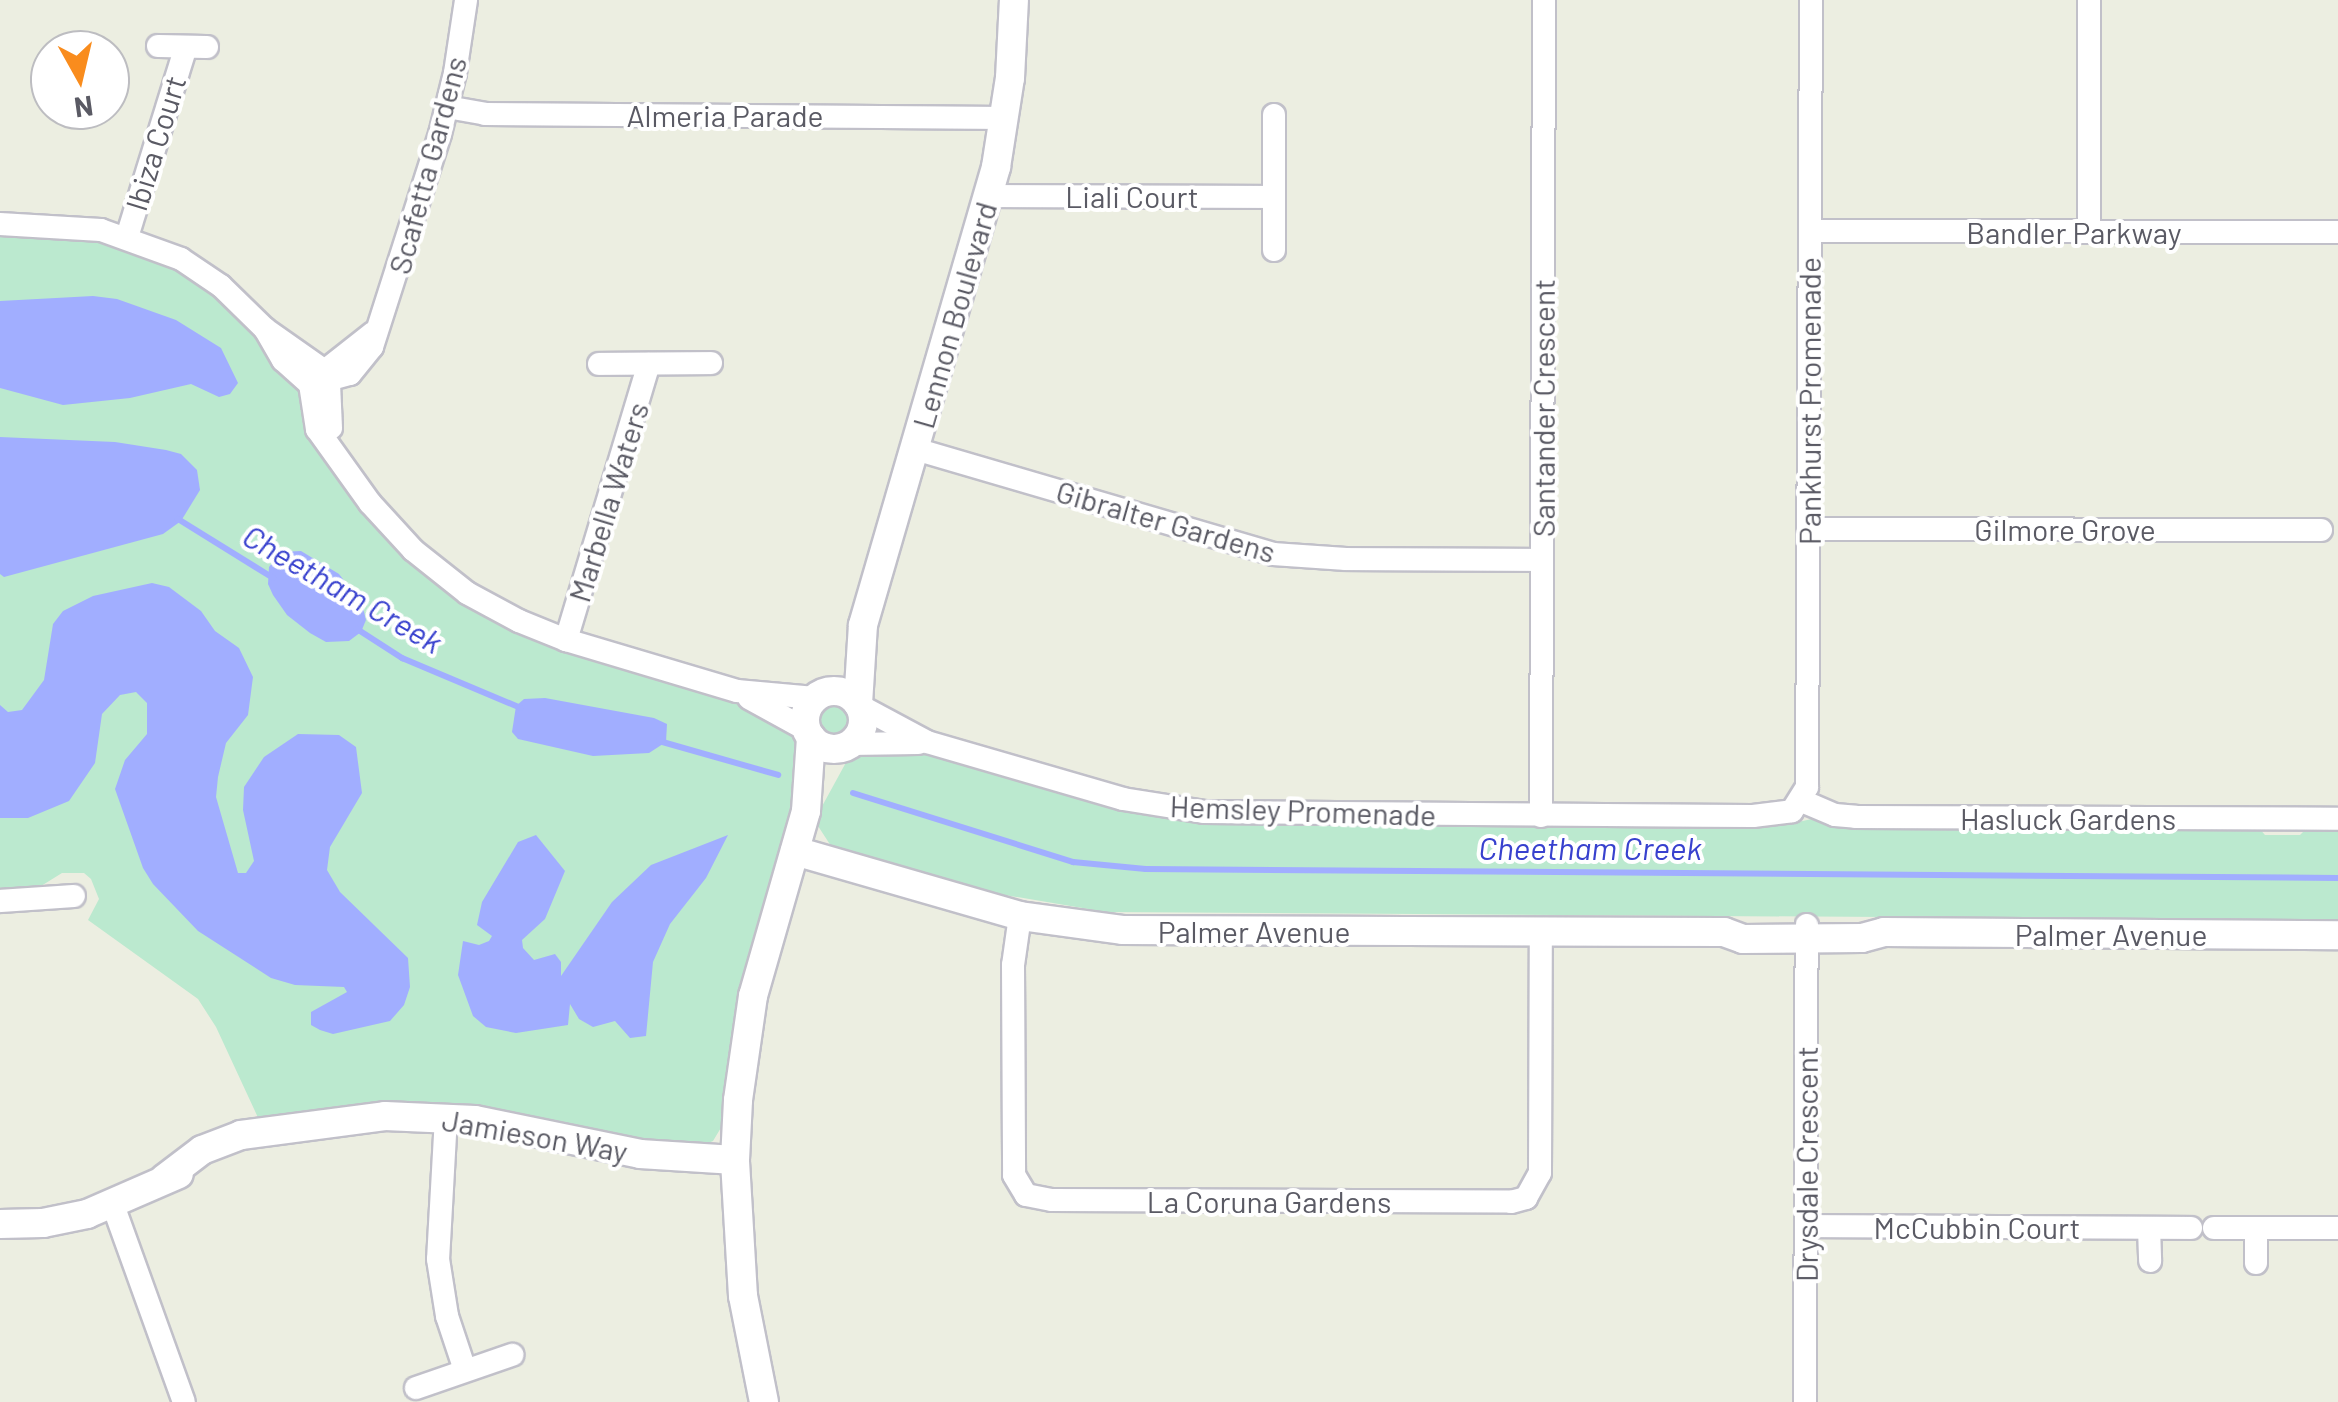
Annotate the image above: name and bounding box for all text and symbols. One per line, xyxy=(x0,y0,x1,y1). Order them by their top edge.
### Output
north arrow xyxy=(30,30,130,130)
street label: Scafetta Gardens xyxy=(381,52,473,278)
street label: Ibiza Court xyxy=(117,71,193,215)
text: N xyxy=(72,90,95,126)
street label: Almeria Parade xyxy=(626,97,824,133)
street label: Liali Court xyxy=(1065,178,1199,214)
street label: Lennon Boulevard xyxy=(904,198,1004,432)
street label: Bandler Parkway xyxy=(1966,214,2182,250)
street label: Pankhurst Promenade xyxy=(1791,257,1827,545)
street label: Santander Crescent xyxy=(1525,279,1561,537)
street label: Marbella Waters xyxy=(561,398,655,606)
street label: Gibralter Gardens xyxy=(1052,473,1280,569)
street label: Gilmore Grove xyxy=(1974,511,2156,547)
water label: Cheetham Creek xyxy=(237,515,449,661)
street label: Hemsley Promenade xyxy=(1169,787,1437,833)
street label: Hasluck Gardens xyxy=(1960,800,2176,836)
water label: Cheetham Creek xyxy=(1478,828,1702,866)
street label: Palmer Avenue xyxy=(1158,913,1350,949)
street label: Palmer Avenue xyxy=(2015,916,2207,952)
street label: Drysdale Crescent xyxy=(1788,1046,1824,1282)
street label: Jamieson Way xyxy=(439,1101,631,1169)
street label: La Coruna Gardens xyxy=(1147,1183,1391,1219)
street label: McCubbin Court xyxy=(1874,1209,2080,1245)

